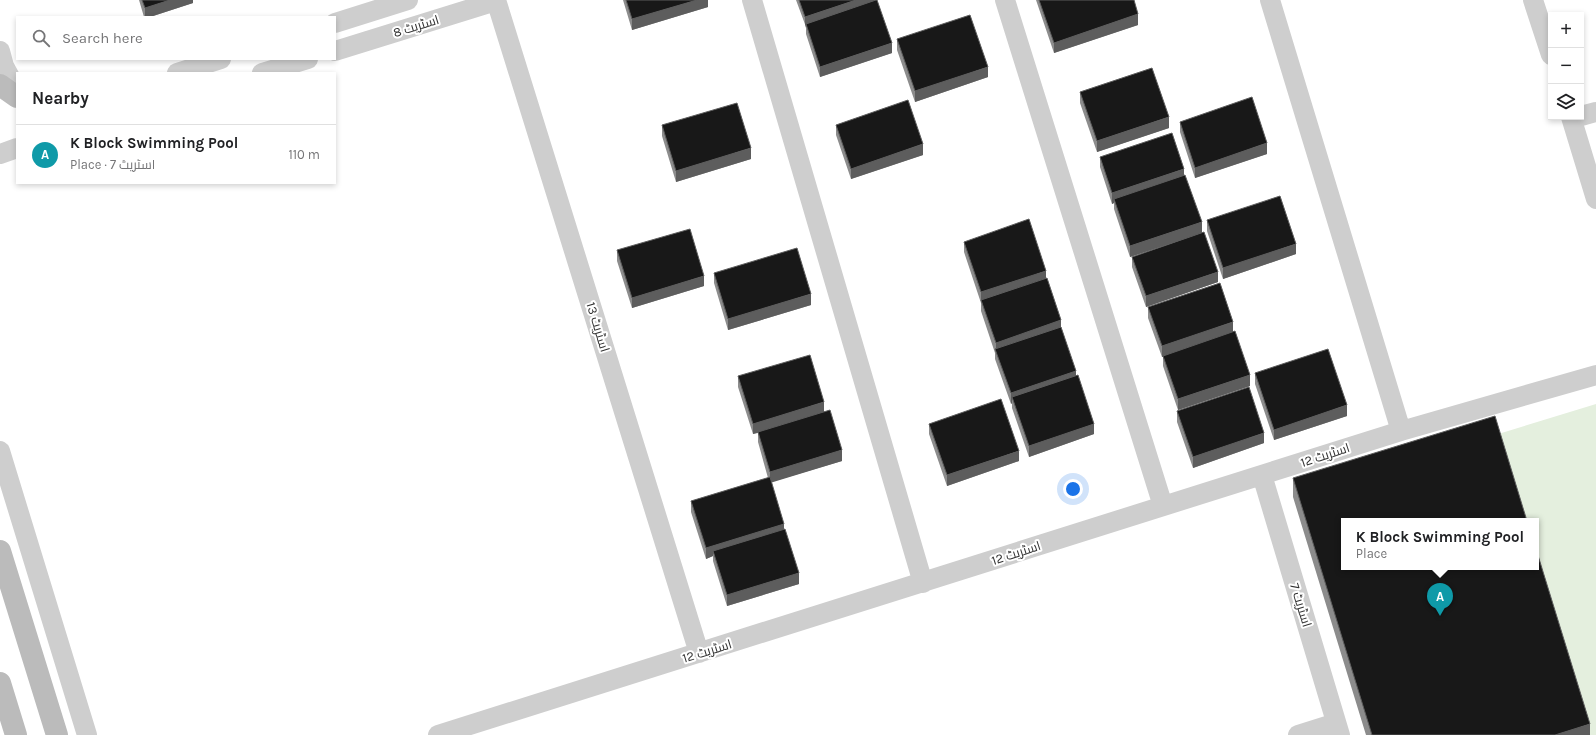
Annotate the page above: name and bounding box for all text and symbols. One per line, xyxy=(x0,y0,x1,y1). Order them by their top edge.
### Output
street label: اسٹریٹ 8 xyxy=(391,12,441,40)
map controls xyxy=(1548,12,1584,120)
button: + xyxy=(1548,12,1584,48)
search box xyxy=(16,16,336,60)
icon: search xyxy=(30,27,52,49)
text: Search here xyxy=(62,29,143,47)
button: − xyxy=(1548,48,1584,84)
button: layers xyxy=(1548,84,1584,120)
text: Nearby xyxy=(32,88,89,108)
text: K Block Swimming Pool xyxy=(70,134,238,152)
text: A xyxy=(41,147,49,162)
text: 110 m xyxy=(288,147,320,162)
text: Place · اسٹریٹ 7 xyxy=(70,157,155,172)
street label: اسٹریٹ 13 xyxy=(583,300,613,354)
street label: اسٹریٹ 12 xyxy=(1298,440,1352,470)
your location xyxy=(1063,479,1083,499)
popup xyxy=(1341,518,1539,570)
text: K Block Swimming Pool xyxy=(1356,528,1524,546)
street label: اسٹریٹ 12 xyxy=(989,538,1043,568)
text: Place xyxy=(1356,546,1387,561)
street label: اسٹریٹ 7 xyxy=(1287,581,1315,629)
pin: A xyxy=(1427,583,1453,616)
street label: اسٹریٹ 12 xyxy=(680,636,734,666)

